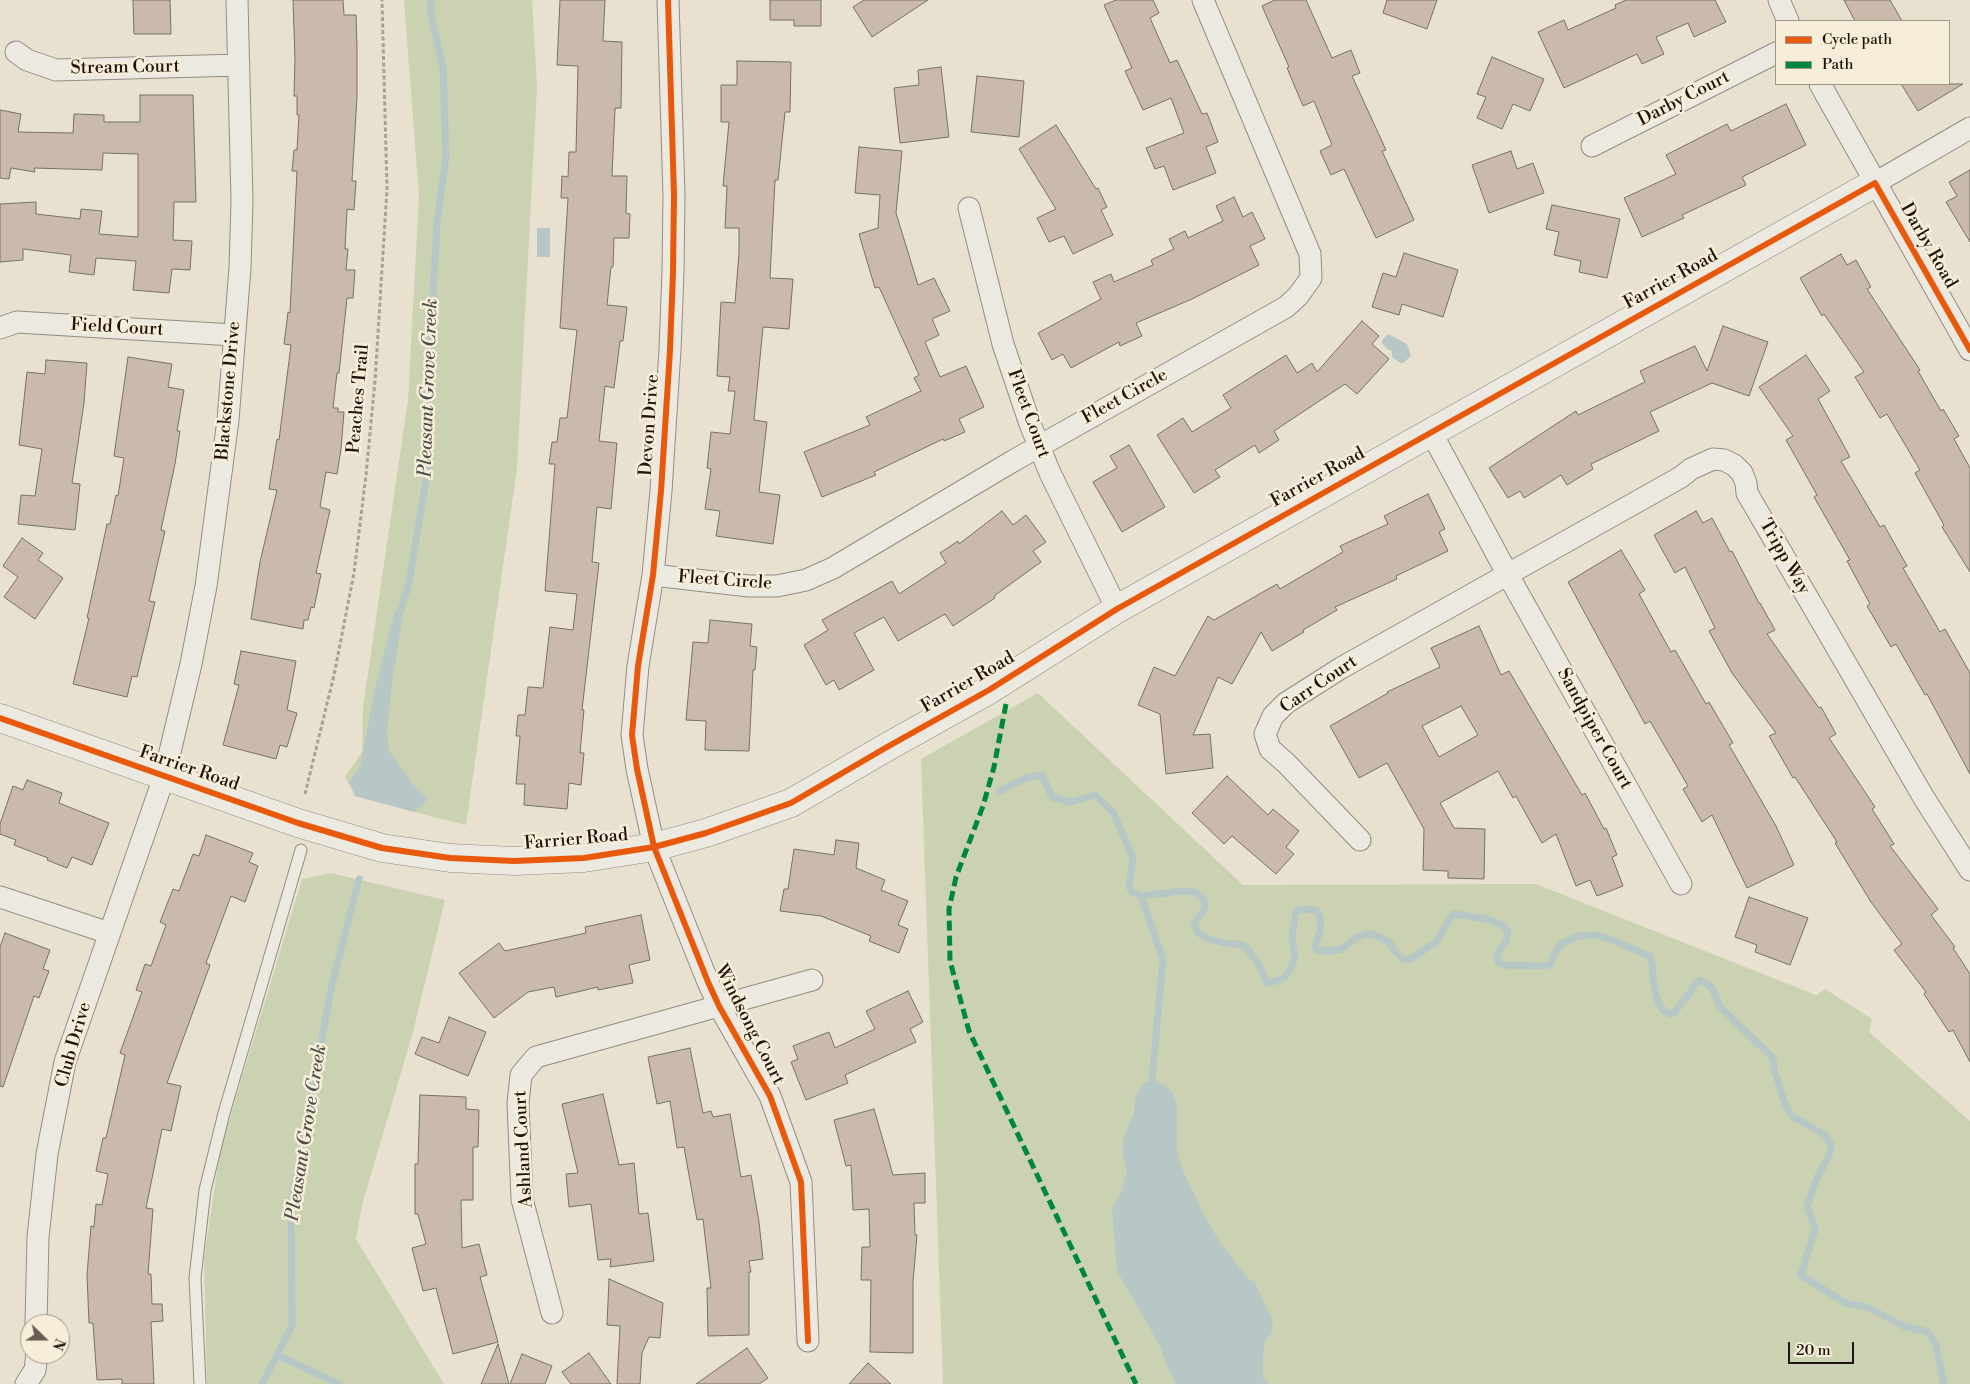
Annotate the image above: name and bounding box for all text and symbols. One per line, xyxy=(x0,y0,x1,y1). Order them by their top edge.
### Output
legend xyxy=(1775,20,1950,85)
text: Cycle path xyxy=(1822,30,1892,49)
text: Path xyxy=(1822,55,1854,74)
street label: Stream Court xyxy=(70,56,180,80)
street label: Darby Court xyxy=(1634,67,1734,131)
street label: Darby Road xyxy=(1895,199,1961,293)
street label: Farrier Road xyxy=(1620,245,1722,315)
water label: Pleasant Grove Creek xyxy=(414,298,444,478)
street label: Field Court xyxy=(70,315,164,341)
street label: Blackstone Drive xyxy=(212,320,246,462)
street label: Peaches Trail xyxy=(343,343,375,455)
street label: Fleet Circle xyxy=(1078,365,1172,429)
street label: Fleet Court xyxy=(1002,367,1054,461)
street label: Devon Drive xyxy=(636,373,664,477)
street label: Farrier Road xyxy=(1267,443,1369,513)
street label: Tripp Way xyxy=(1754,515,1814,599)
street label: Fleet Circle xyxy=(677,567,773,595)
street label: Farrier Road xyxy=(917,648,1019,718)
street label: Carr Court xyxy=(1276,651,1362,719)
street label: Sandpiper Court xyxy=(1552,665,1636,793)
street label: Farrier Road xyxy=(136,742,242,796)
street label: Farrier Road xyxy=(523,825,629,855)
street label: Windsong Court xyxy=(709,961,789,1089)
street label: Club Drive xyxy=(52,1000,96,1090)
water label: Pleasant Grove Creek xyxy=(282,1043,332,1223)
street label: Ashland Court xyxy=(510,1090,538,1208)
north arrow xyxy=(20,1314,70,1364)
scale bar xyxy=(1790,1332,1856,1364)
text: N xyxy=(48,1336,68,1353)
text: 20 m xyxy=(1796,1341,1831,1360)

